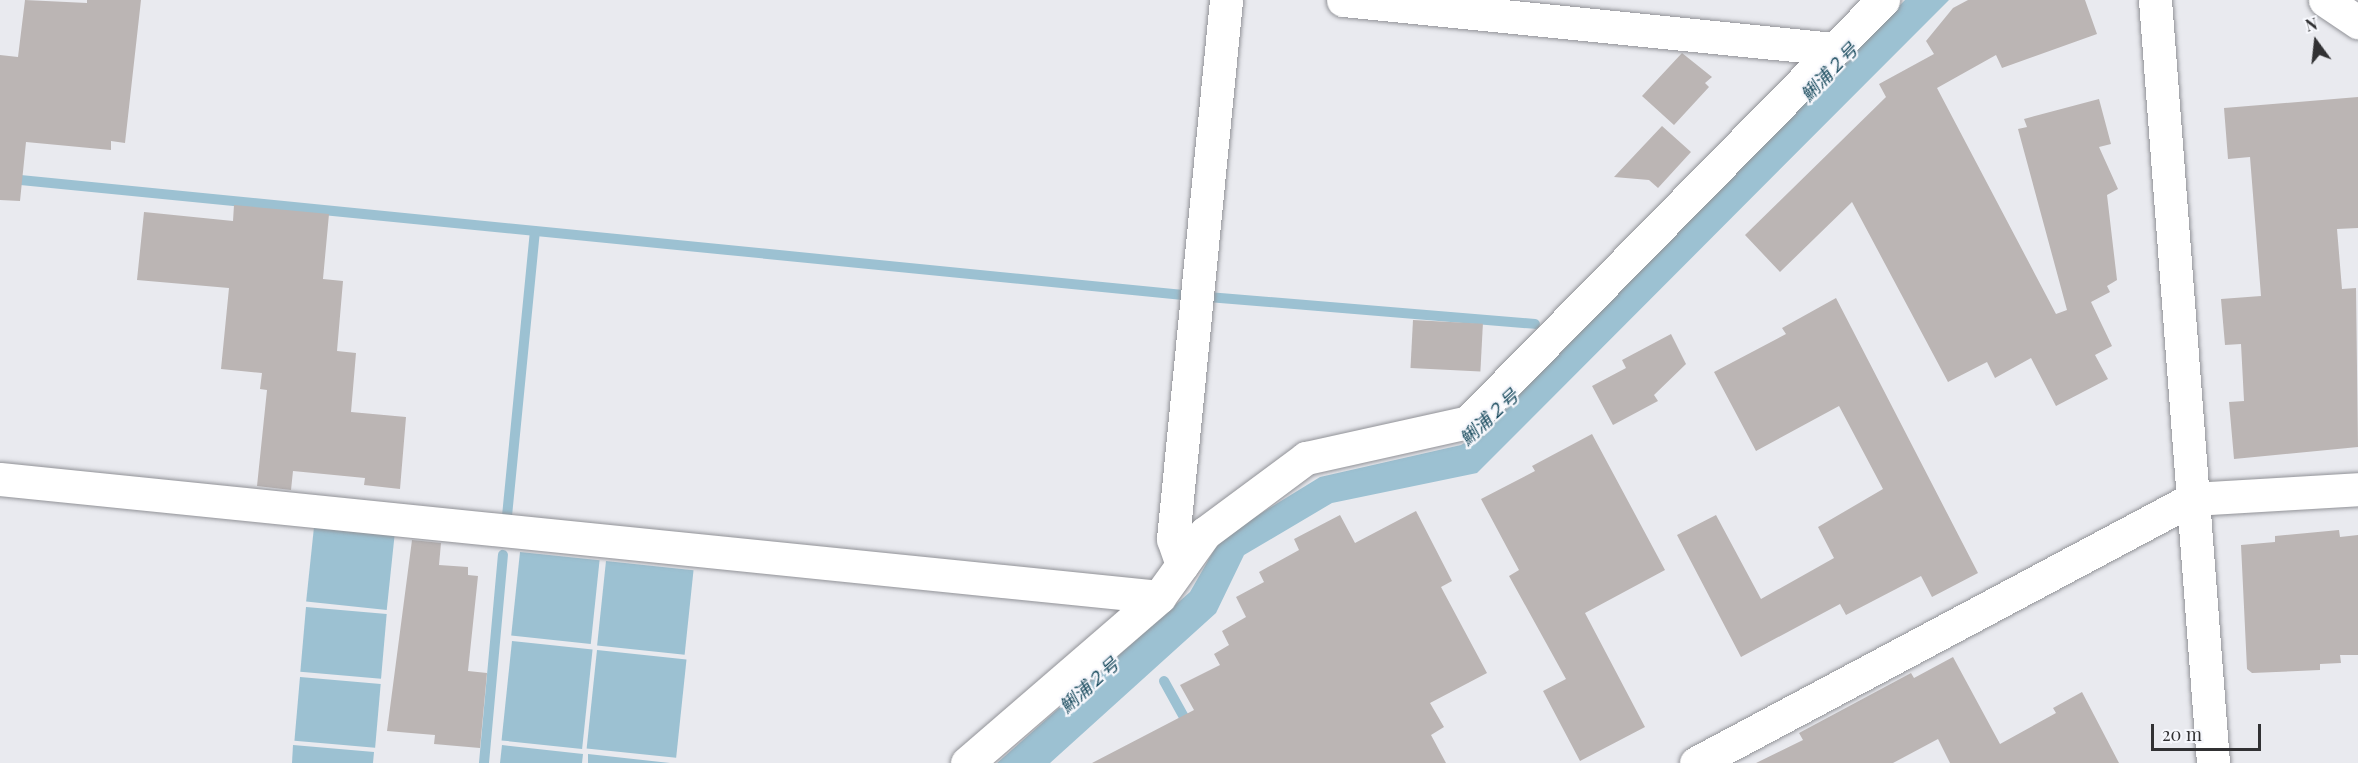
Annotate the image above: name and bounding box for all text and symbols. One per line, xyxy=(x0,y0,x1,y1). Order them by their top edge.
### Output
north arrow xyxy=(2286,12,2346,72)
text: N xyxy=(2303,12,2320,36)
water label: 鯏浦２号 xyxy=(1796,39,1862,105)
water label: 鯏浦２号 xyxy=(1455,385,1523,449)
water label: 鯏浦２号 xyxy=(1055,653,1123,717)
scale bar xyxy=(2154,712,2264,750)
text: 20 m xyxy=(2162,722,2202,746)

